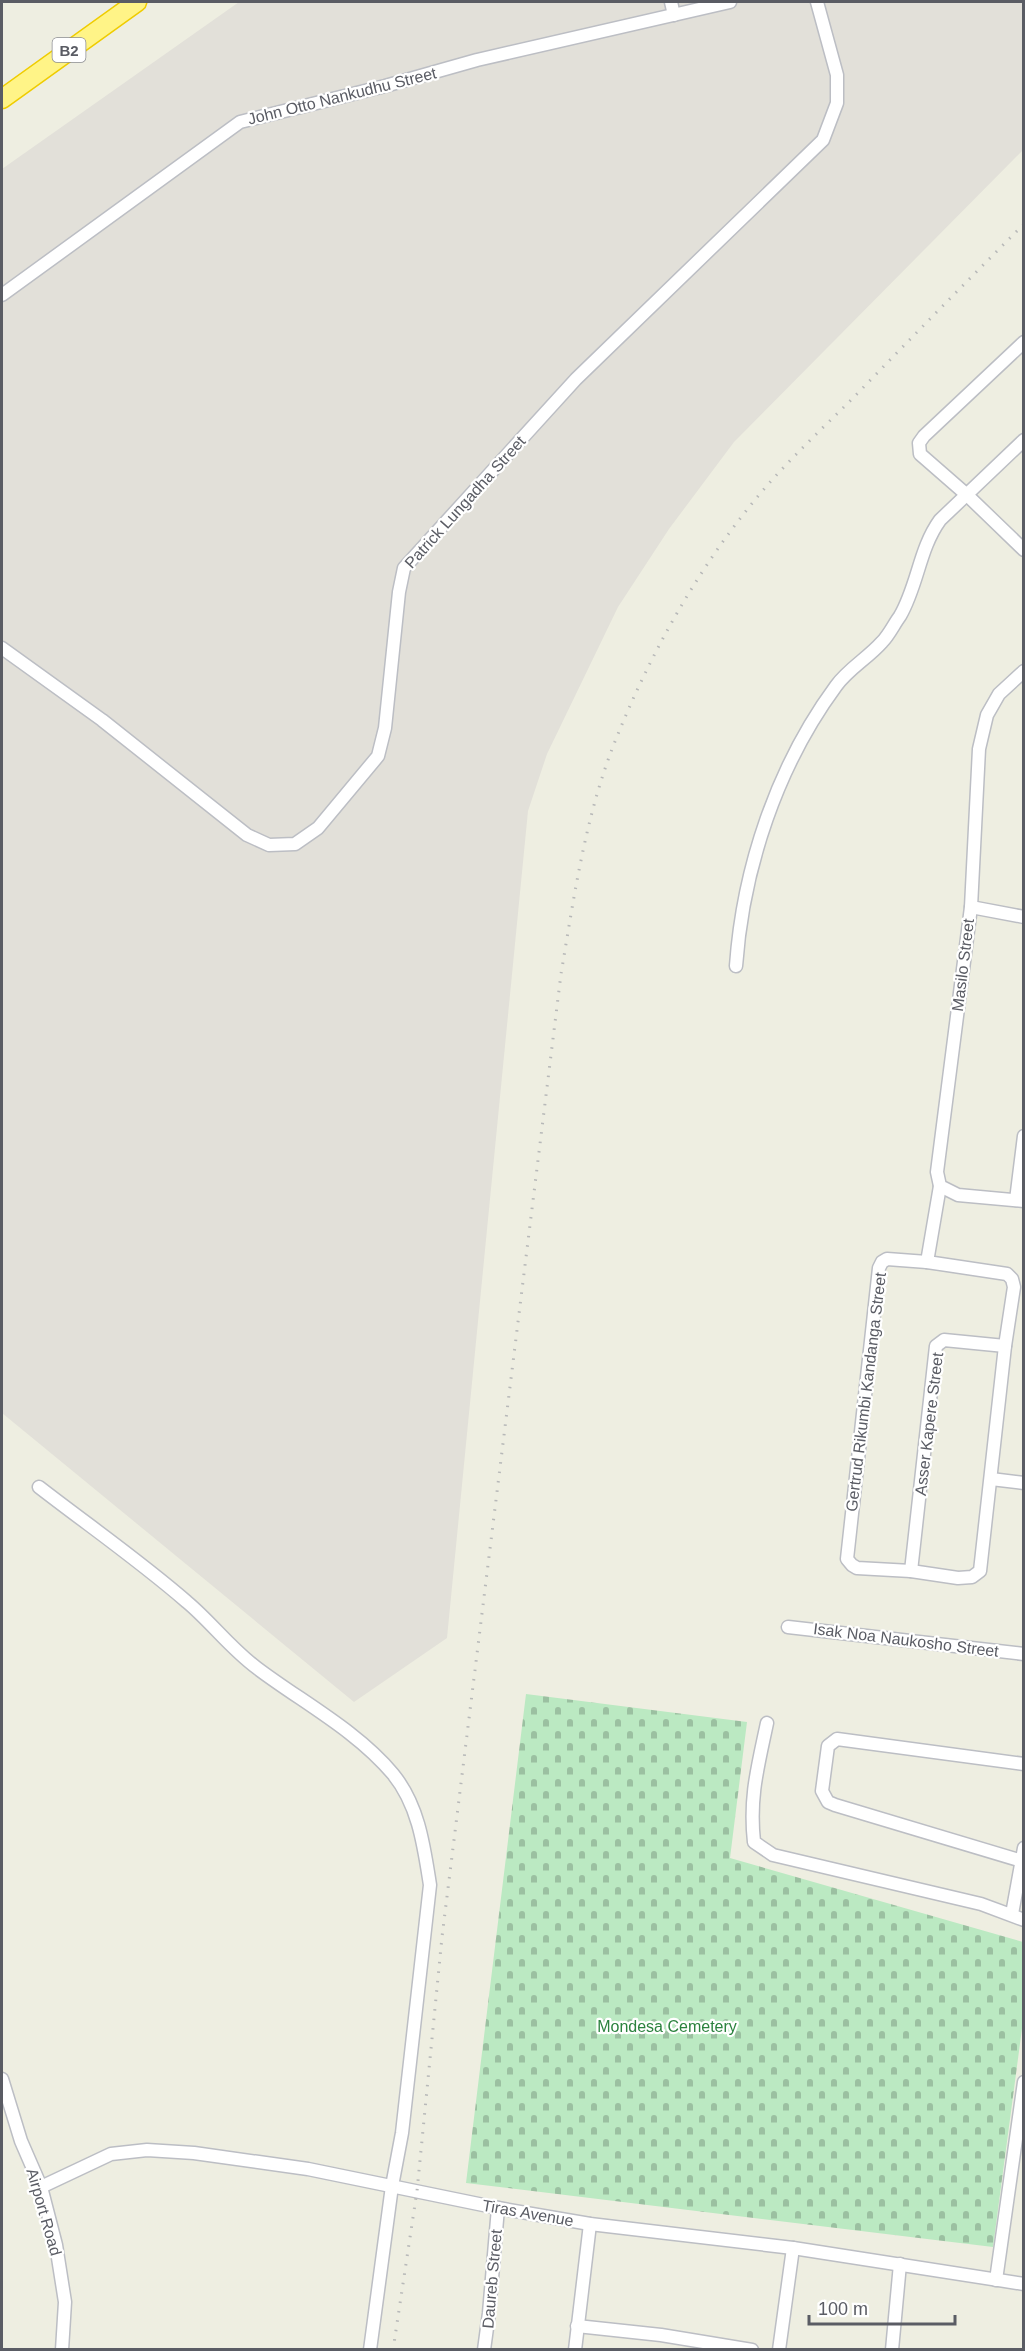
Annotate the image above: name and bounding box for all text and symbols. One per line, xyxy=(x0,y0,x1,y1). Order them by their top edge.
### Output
road number: B2 xyxy=(52,38,86,62)
street label: John Otto Nankudhu Street xyxy=(246,64,439,128)
street label: Patrick Lungadha Street xyxy=(401,432,529,571)
street label: Masilo Street xyxy=(949,917,977,1012)
street label: Gertrud Rikumbi Kandanga Street xyxy=(843,1271,889,1513)
street label: Asser Kapere Street xyxy=(912,1351,946,1497)
street label: Isak Noa Naukosho Street xyxy=(812,1620,1000,1660)
park label: Mondesa Cemetery xyxy=(597,2018,737,2035)
street label: Airport Road xyxy=(23,2166,65,2258)
street label: Tiras Avenue xyxy=(481,2197,575,2229)
street label: Daureb Street xyxy=(479,2228,505,2329)
scale bar xyxy=(809,2288,954,2326)
text: 100 m xyxy=(818,2299,868,2319)

